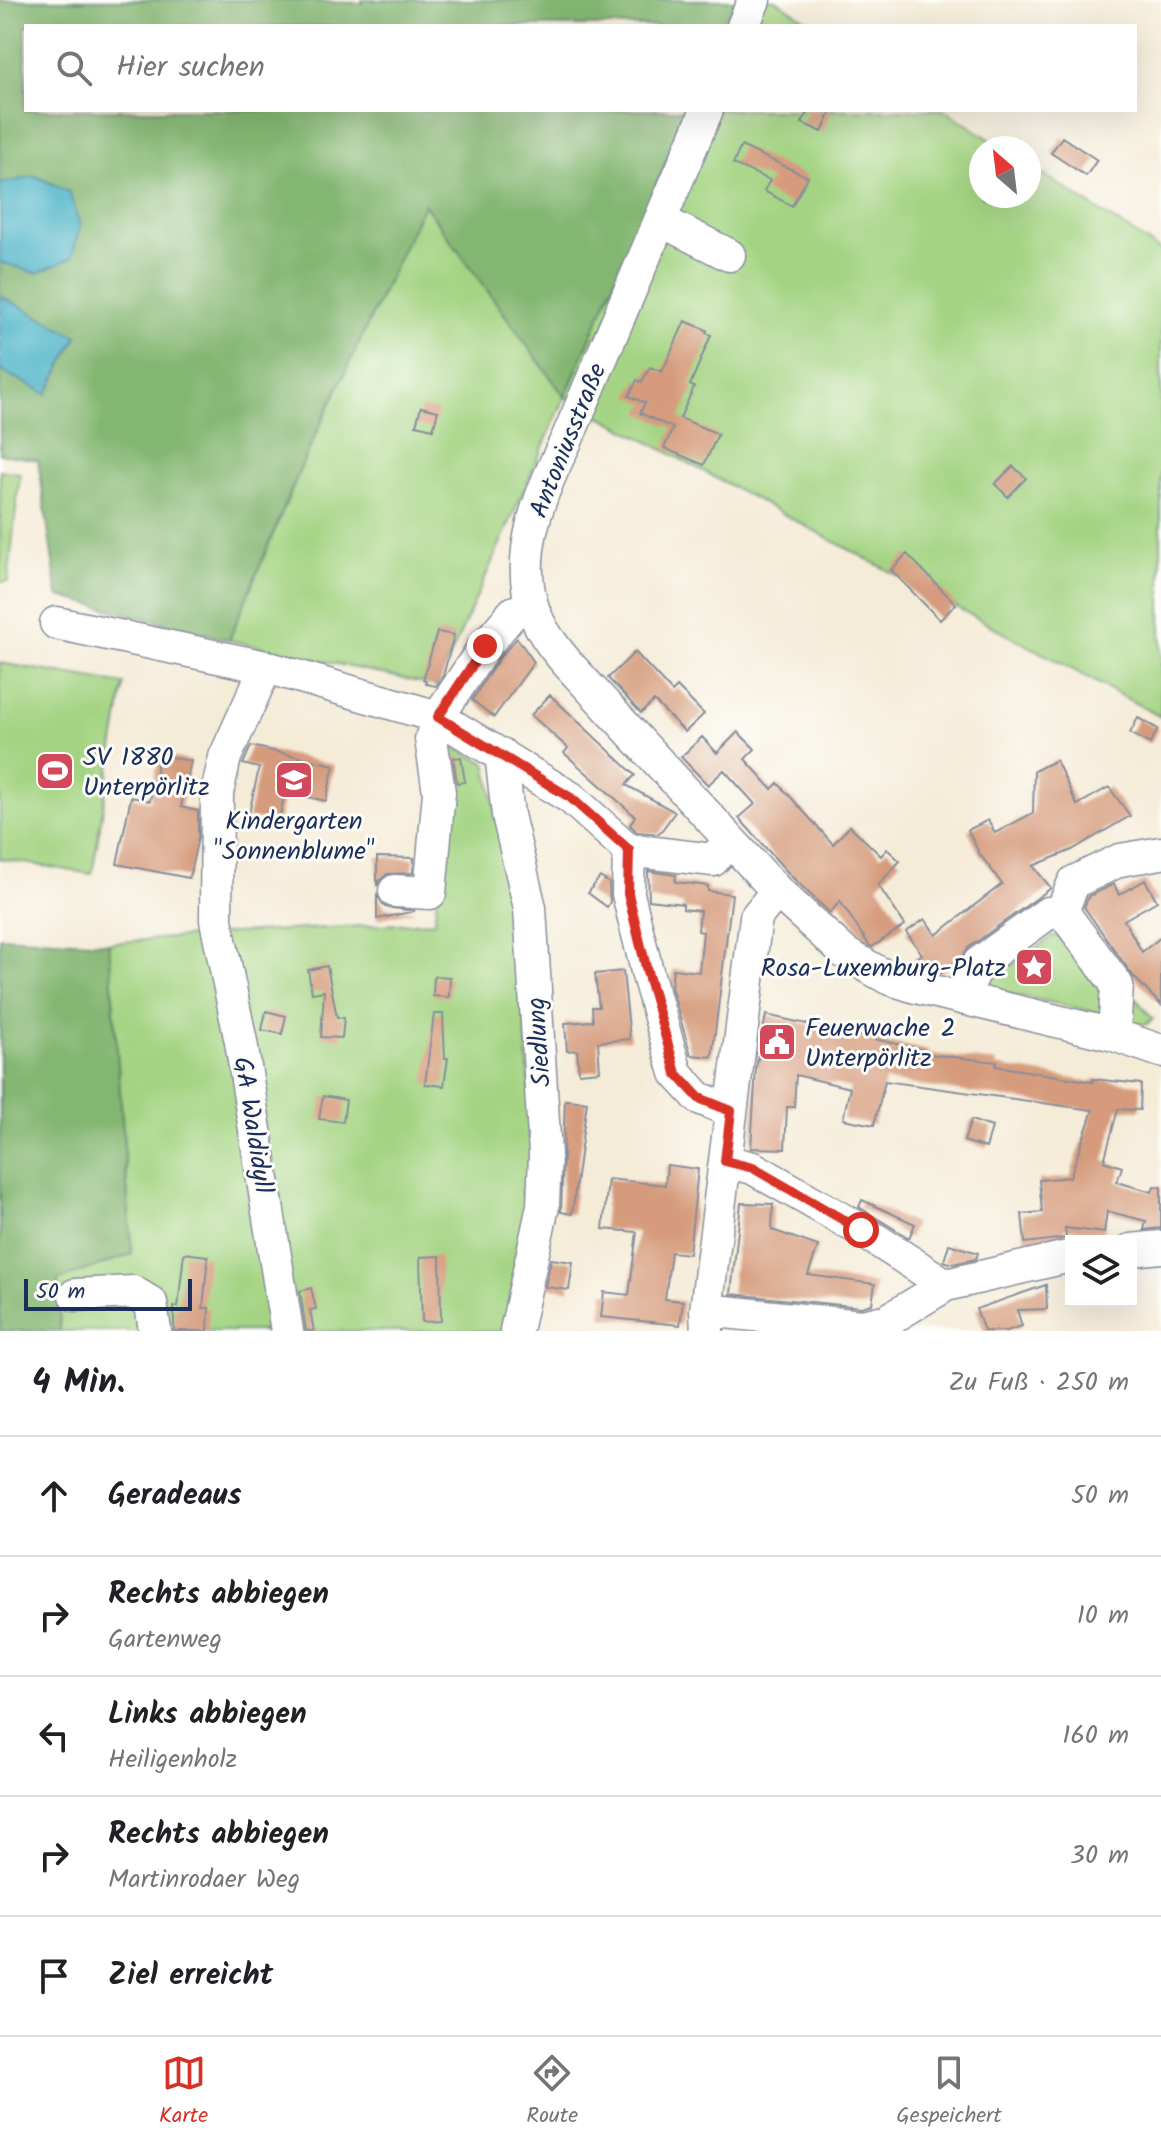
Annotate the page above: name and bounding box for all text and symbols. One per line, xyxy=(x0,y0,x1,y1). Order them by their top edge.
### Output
search box xyxy=(24,24,1137,112)
text: Hier suchen xyxy=(116,44,265,92)
icon: search xyxy=(52,46,96,90)
north arrow xyxy=(969,136,1041,208)
street label: Antoniusstraße xyxy=(519,357,619,525)
route end xyxy=(467,628,503,664)
place label: SV 1880 Unterpörlitz xyxy=(83,737,210,809)
sports icon: SV 1880 Unterpörlitz xyxy=(34,750,76,792)
school or university icon: Kindergarten "Sonnenblume" xyxy=(273,759,315,801)
place label: Kindergarten "Sonnenblume" xyxy=(214,801,375,873)
place icon: Rosa-Luxemburg-Platz xyxy=(1013,946,1055,988)
place label: Rosa-Luxemburg-Platz xyxy=(760,948,1006,990)
street label: Siedlung xyxy=(516,996,564,1088)
place label: Feuerwache 2 Unterpörlitz xyxy=(805,1008,956,1080)
public building icon: Feuerwache 2 Unterpörlitz xyxy=(756,1021,798,1063)
street label: GA Waldidyll xyxy=(220,1054,284,1197)
route start xyxy=(843,1212,879,1248)
map controls xyxy=(1065,1235,1137,1307)
button: layers xyxy=(1065,1235,1137,1307)
scale bar xyxy=(24,1275,192,1311)
text: 50 m xyxy=(36,1275,85,1310)
text: 4 Min. xyxy=(32,1356,125,1410)
text: Zu Fuß · 250 m xyxy=(948,1362,1129,1404)
text: Geradeaus xyxy=(108,1472,241,1520)
icon: ahead xyxy=(32,1474,76,1518)
text: 50 m xyxy=(1071,1475,1129,1517)
text: Rechts abbiegen xyxy=(108,1571,329,1619)
icon: right xyxy=(32,1594,76,1638)
text: 10 m xyxy=(1077,1595,1129,1637)
text: Gartenweg xyxy=(108,1619,222,1661)
text: Links abbiegen xyxy=(108,1691,307,1739)
icon: left xyxy=(32,1714,76,1758)
text: 160 m xyxy=(1062,1715,1129,1757)
text: Heiligenholz xyxy=(108,1739,237,1781)
text: Rechts abbiegen xyxy=(108,1811,329,1859)
icon: right xyxy=(32,1834,76,1878)
text: 30 m xyxy=(1070,1835,1129,1877)
text: Martinrodaer Weg xyxy=(108,1859,300,1901)
text: Ziel erreicht xyxy=(108,1952,273,2000)
icon: arrive xyxy=(32,1954,76,1998)
tab: Karte xyxy=(159,2051,208,2134)
tab: Route xyxy=(526,2051,578,2134)
tab: Gespeichert xyxy=(896,2051,1002,2134)

